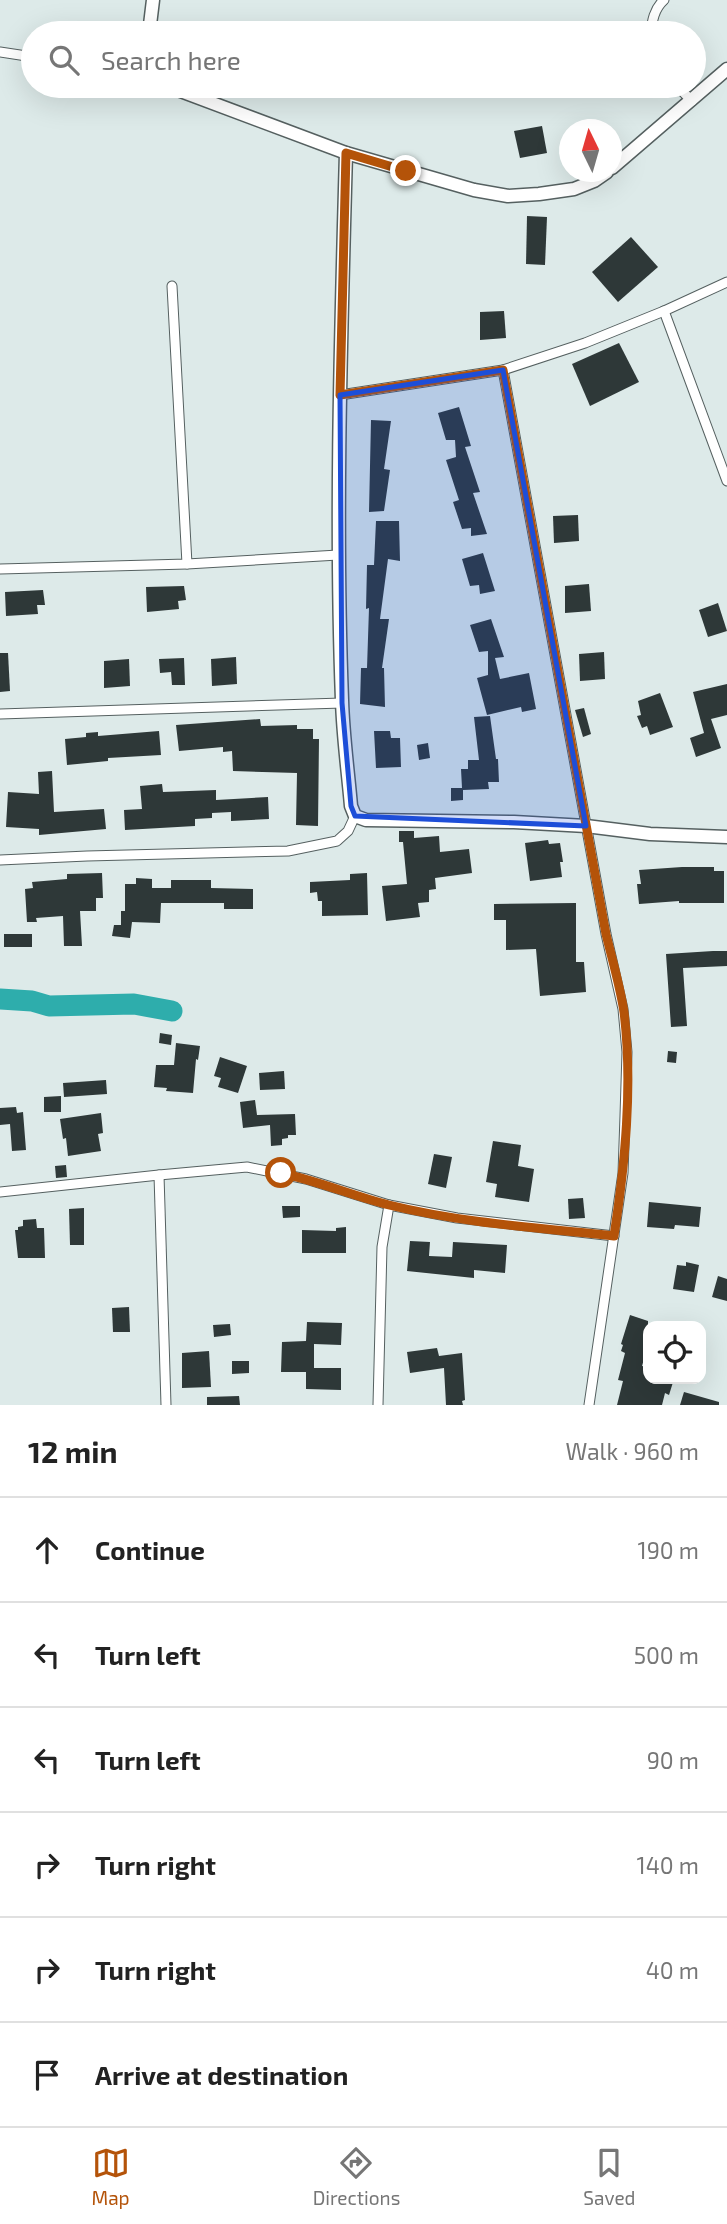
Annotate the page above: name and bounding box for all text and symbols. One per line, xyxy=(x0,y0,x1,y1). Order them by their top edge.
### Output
search box xyxy=(21,21,706,98)
icon: search xyxy=(45,41,83,79)
text: Search here xyxy=(101,44,241,75)
north arrow xyxy=(559,119,622,182)
route end xyxy=(390,155,421,186)
route start xyxy=(265,1157,296,1188)
map controls xyxy=(643,1321,706,1384)
button: locate xyxy=(643,1321,706,1384)
text: 12 min xyxy=(28,1433,118,1469)
text: Walk · 960 m xyxy=(565,1437,699,1465)
icon: ahead xyxy=(28,1531,66,1569)
text: Continue xyxy=(95,1534,205,1565)
text: 190 m xyxy=(638,1536,699,1564)
icon: left xyxy=(28,1636,66,1674)
text: Turn left xyxy=(95,1639,201,1670)
text: 500 m xyxy=(634,1641,699,1669)
icon: left xyxy=(28,1741,66,1779)
text: Turn left xyxy=(95,1744,201,1775)
text: 90 m xyxy=(647,1746,699,1774)
icon: right xyxy=(28,1846,66,1884)
text: Turn right xyxy=(95,1849,216,1880)
text: 140 m xyxy=(637,1851,699,1879)
icon: right xyxy=(28,1951,66,1989)
text: Turn right xyxy=(95,1954,216,1985)
text: 40 m xyxy=(646,1956,699,1984)
icon: arrive xyxy=(28,2056,66,2094)
text: Arrive at destination xyxy=(95,2059,348,2090)
tab: Map xyxy=(92,2144,130,2209)
tab: Directions xyxy=(313,2144,400,2209)
tab: Saved xyxy=(583,2144,635,2209)

